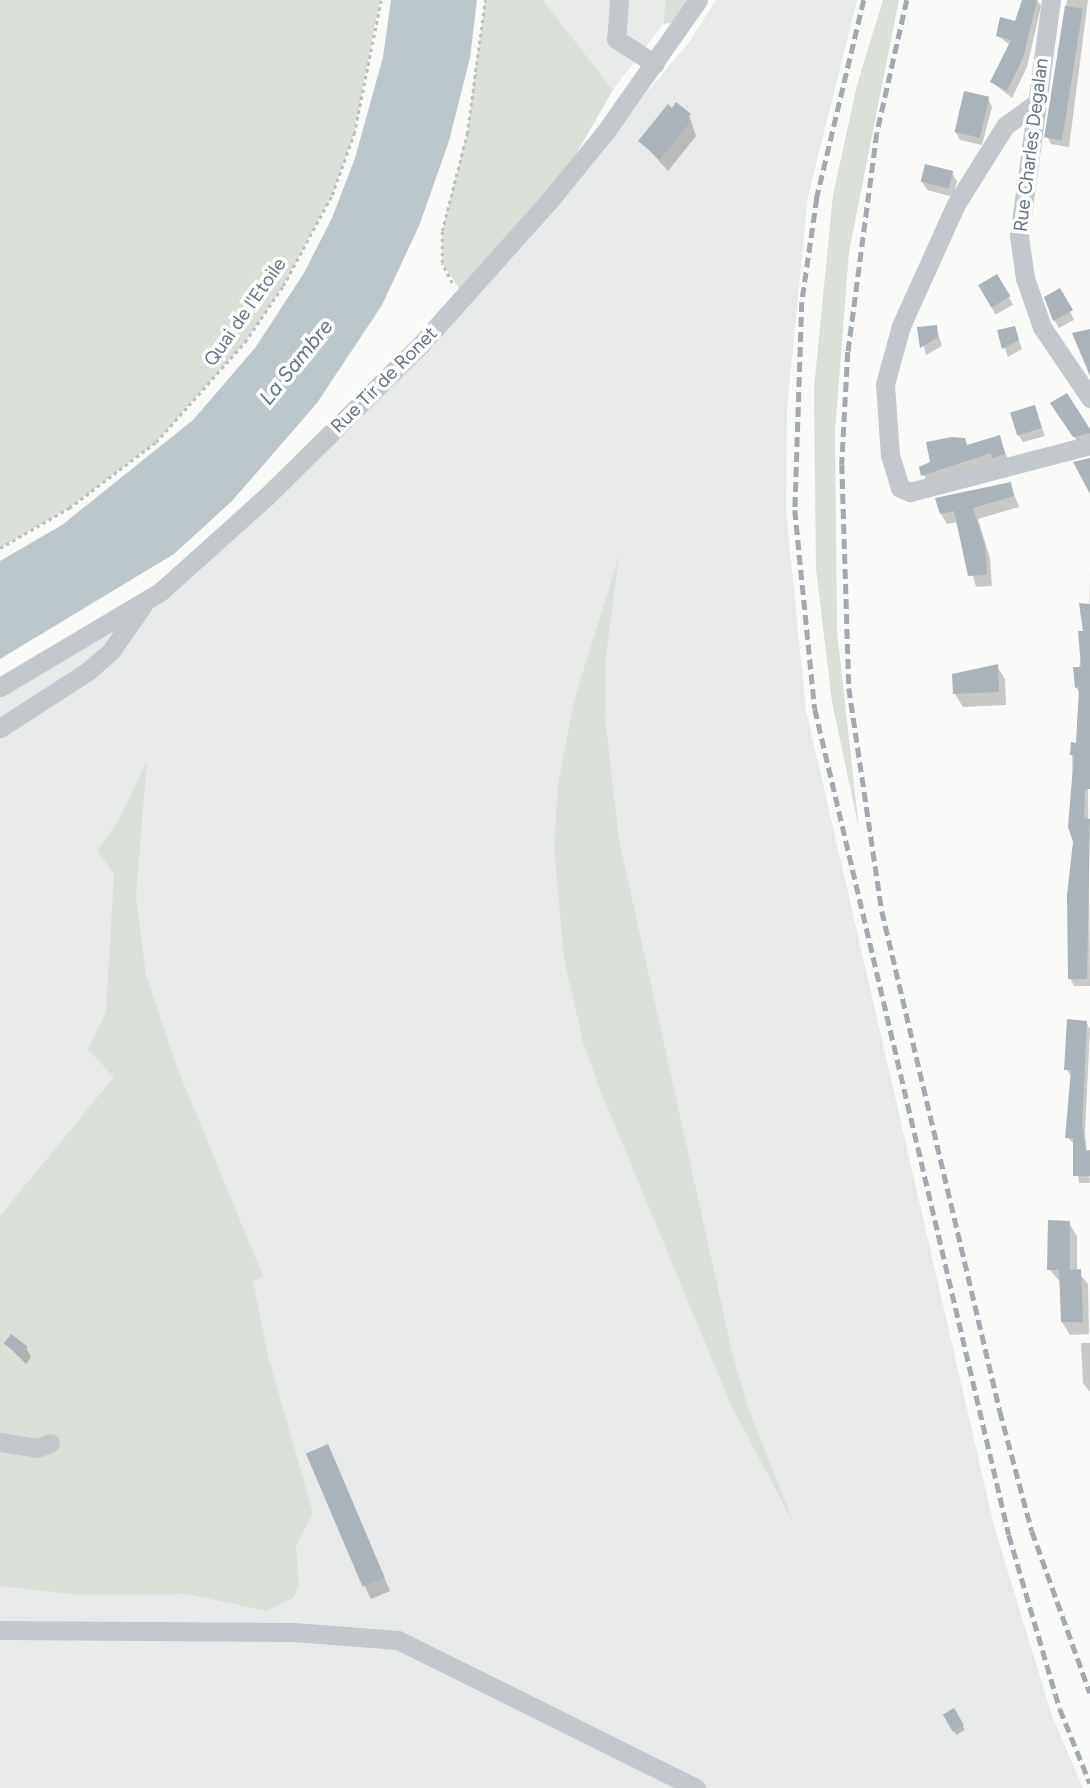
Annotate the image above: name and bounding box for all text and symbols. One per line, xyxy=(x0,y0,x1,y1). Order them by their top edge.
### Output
street label: Rue Charles Degalan xyxy=(1009,57,1053,233)
street label: Quai de l'Etoile xyxy=(199,254,291,370)
water label: La Sambre xyxy=(254,314,338,410)
street label: Rue Tir de Ronet xyxy=(326,322,442,438)

